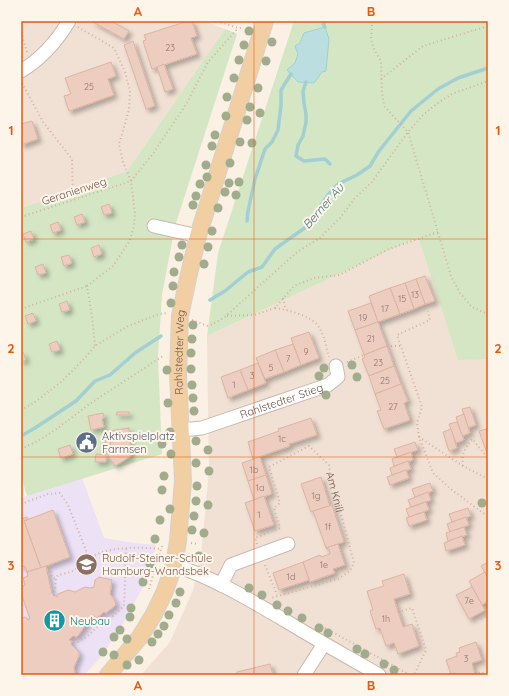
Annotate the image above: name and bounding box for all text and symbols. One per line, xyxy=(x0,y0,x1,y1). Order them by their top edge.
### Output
text: A xyxy=(134,3,143,19)
text: B xyxy=(367,3,375,19)
house number: 23 xyxy=(165,42,175,53)
house number: 25 xyxy=(84,81,94,92)
text: 1 xyxy=(8,122,14,138)
text: 1 xyxy=(495,122,501,138)
street label: Geranienweg xyxy=(40,174,108,208)
water label: Berner Au xyxy=(299,179,348,232)
house number: 13 xyxy=(411,289,419,300)
house number: 15 xyxy=(398,293,406,304)
house number: 17 xyxy=(381,303,389,314)
street label: Rahlstedter Weg xyxy=(171,308,188,395)
house number: 19 xyxy=(359,312,367,323)
house number: 21 xyxy=(367,333,375,344)
text: 2 xyxy=(7,340,15,356)
text: 2 xyxy=(494,340,502,356)
house number: 9 xyxy=(303,346,309,357)
house number: 7 xyxy=(286,353,291,364)
house number: 23 xyxy=(373,357,383,368)
house number: 5 xyxy=(269,362,274,373)
house number: 3 xyxy=(250,370,255,381)
house number: 25 xyxy=(380,375,390,386)
house number: 1 xyxy=(232,379,236,390)
street label: Rahlstedter Stieg xyxy=(238,380,325,422)
house number: 27 xyxy=(388,401,398,412)
public building icon: Aktivspielplatz Farmsen xyxy=(74,429,100,455)
place label: Aktivspielplatz Farmsen xyxy=(102,429,175,456)
house number: 1c xyxy=(278,433,286,444)
house number: 1b xyxy=(250,464,259,475)
street label: Am Knill xyxy=(323,470,347,514)
house number: 1a xyxy=(256,482,264,493)
house number: 1g xyxy=(312,490,320,501)
house number: 1 xyxy=(257,509,261,520)
house number: 1f xyxy=(325,521,332,532)
school or university icon: Rudolf-Steiner-Schule Hamburg-Wandsbek xyxy=(73,551,99,577)
place label: Rudolf-Steiner-Schule Hamburg-Wandsbek xyxy=(102,551,212,578)
text: 3 xyxy=(8,557,15,573)
text: 3 xyxy=(495,557,502,573)
house number: 1e xyxy=(320,559,328,570)
house number: 1d xyxy=(287,571,295,582)
house number: 7e xyxy=(464,595,474,606)
building icon: Neubau xyxy=(41,608,67,634)
house number: 1h xyxy=(382,613,390,624)
place label: Neubau xyxy=(70,614,110,628)
house number: 3 xyxy=(464,653,469,664)
text: A xyxy=(134,677,143,693)
text: B xyxy=(367,677,375,693)

